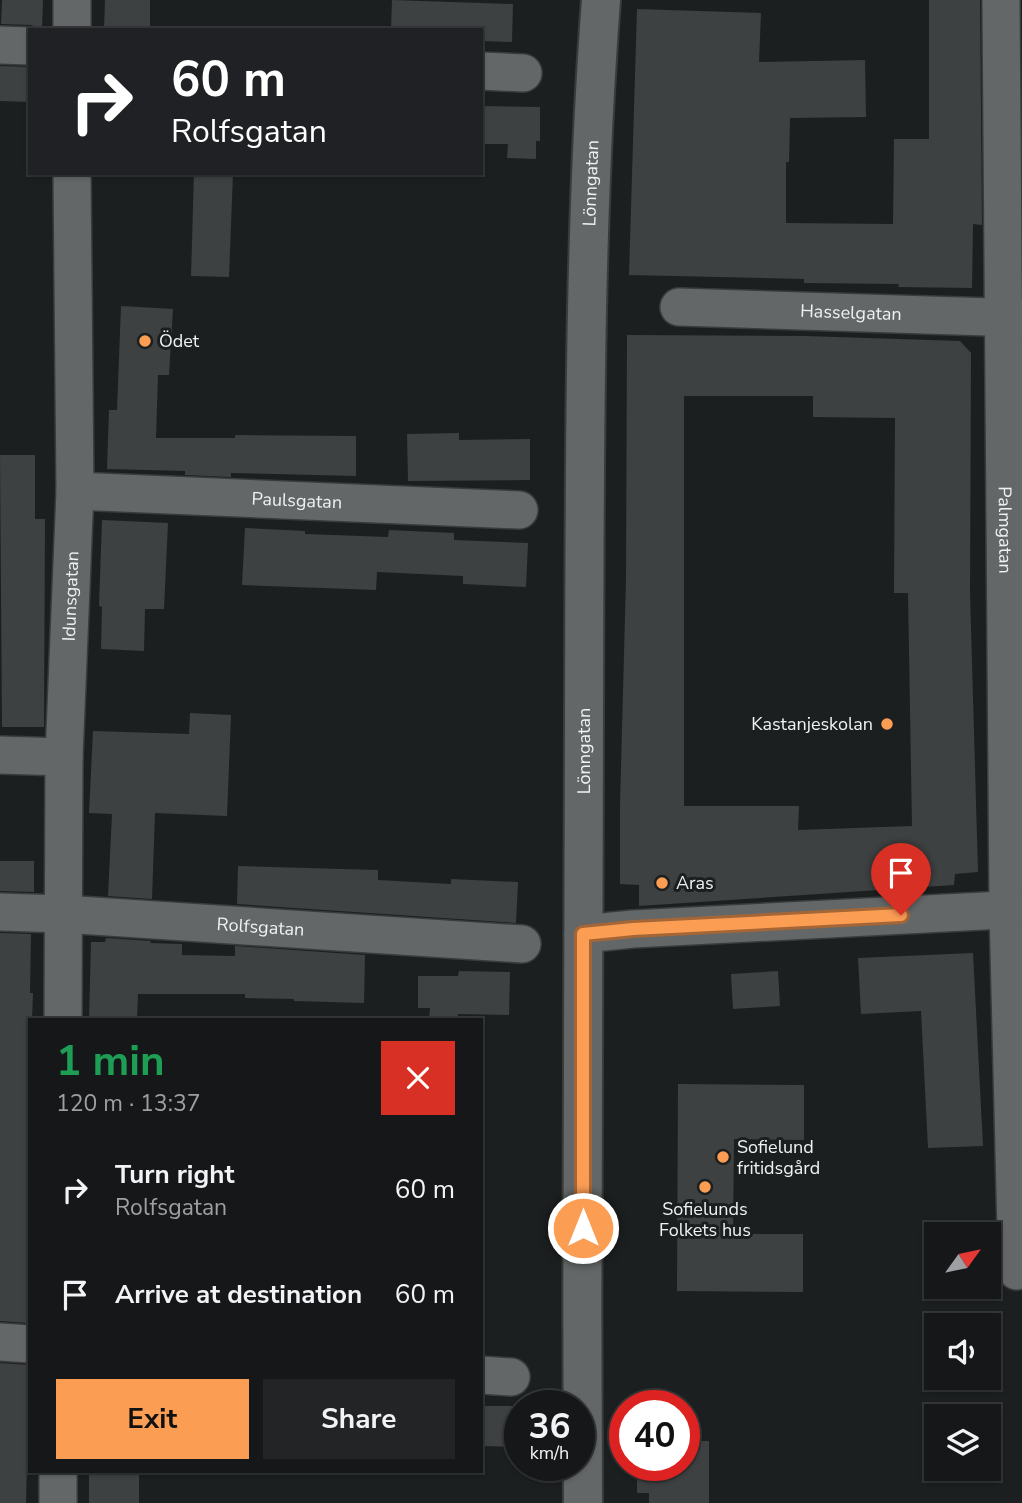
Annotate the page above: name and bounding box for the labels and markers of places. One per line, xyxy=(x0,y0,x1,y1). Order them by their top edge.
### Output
place label: Ödet xyxy=(159,329,200,353)
marker: Ödet xyxy=(137,333,153,349)
place label: Kastanjeskolan xyxy=(751,712,873,736)
marker: Kastanjeskolan xyxy=(879,716,895,732)
pin xyxy=(871,843,931,915)
place label: Aras xyxy=(676,871,714,895)
marker: Aras xyxy=(654,875,670,891)
place label: Sofielund fritidsgård xyxy=(737,1135,820,1180)
marker: Sofielund fritidsgård xyxy=(715,1149,731,1165)
marker: Sofielunds Folkets hus xyxy=(697,1179,713,1195)
place label: Sofielunds Folkets hus xyxy=(659,1197,751,1242)

